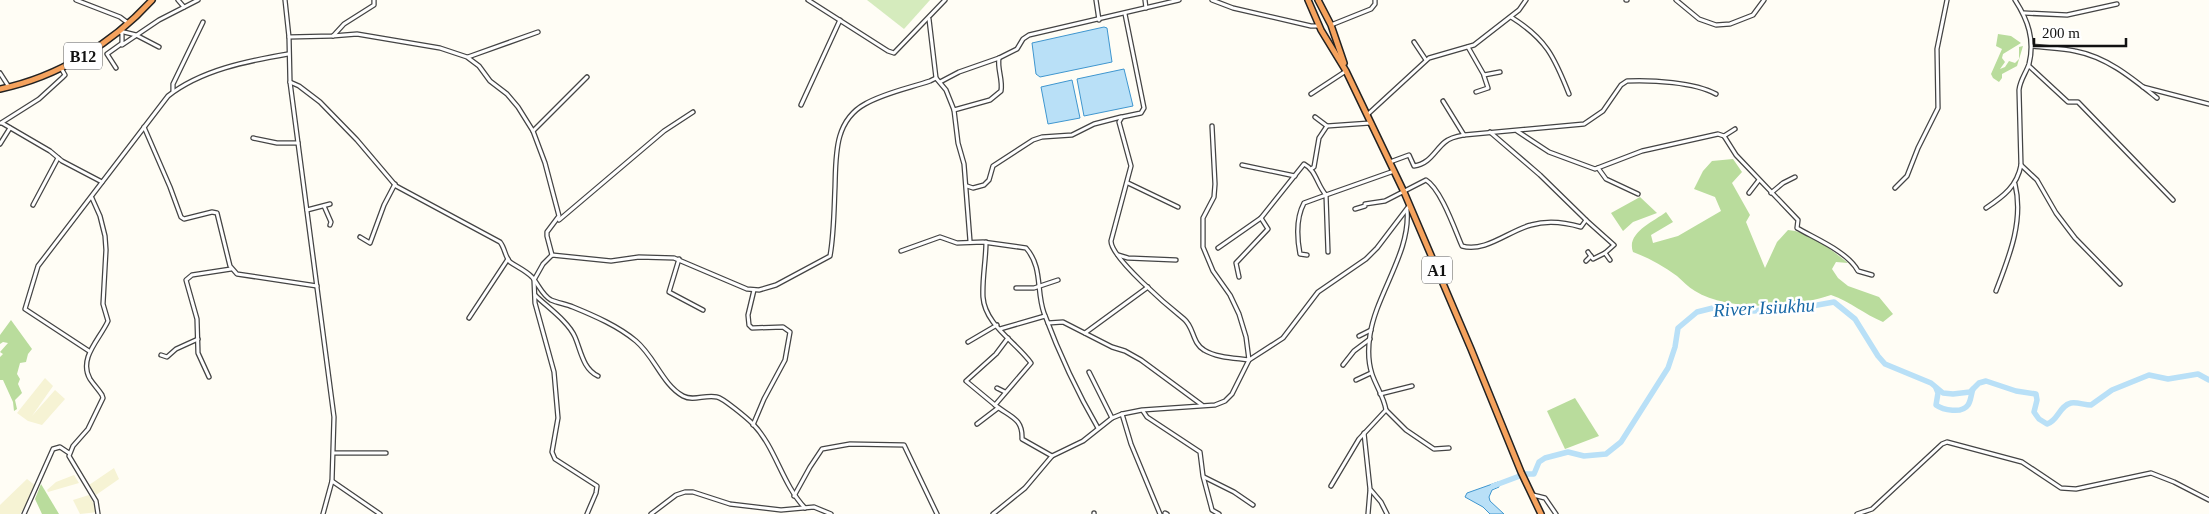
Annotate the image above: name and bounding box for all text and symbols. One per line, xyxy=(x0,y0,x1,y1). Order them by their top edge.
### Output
scale bar xyxy=(2034,15,2126,47)
text: 200 m xyxy=(2042,25,2080,41)
road number: B12 xyxy=(64,42,102,70)
road number: A1 xyxy=(1422,256,1452,284)
water label: River Isiukhu xyxy=(1712,294,1815,321)

